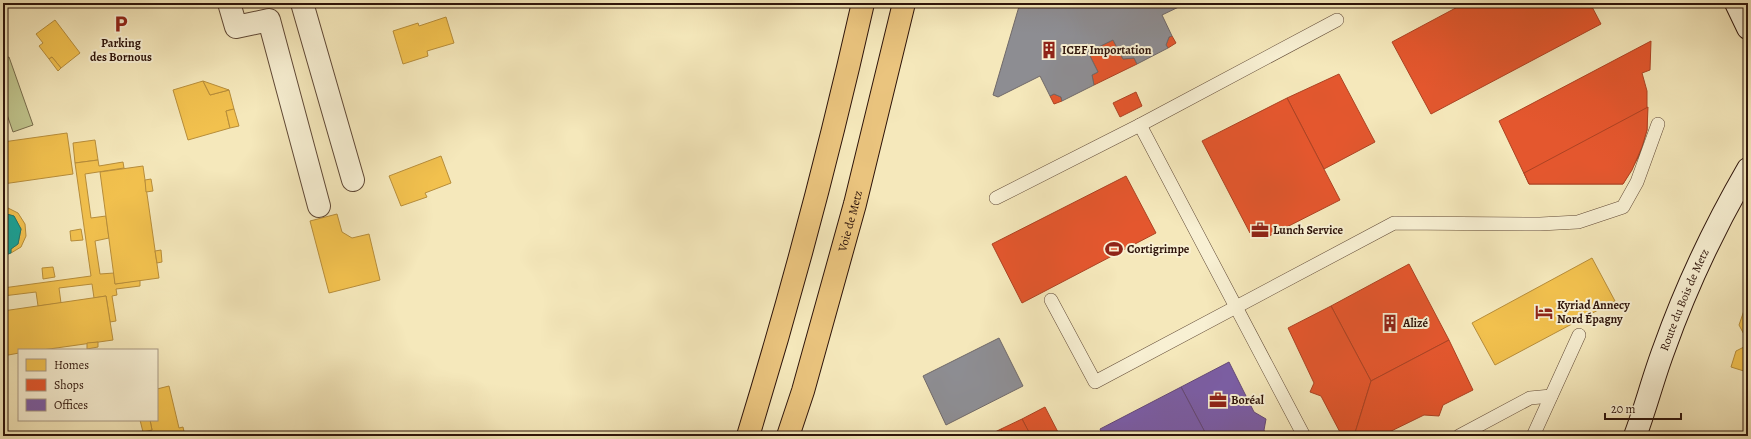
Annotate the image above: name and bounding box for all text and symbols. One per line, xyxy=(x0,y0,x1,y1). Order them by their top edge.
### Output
parking icon: Parking des Bornous xyxy=(111,14,131,34)
place label: Parking des Bornous xyxy=(90,35,152,65)
building icon: ICEF Importation xyxy=(1039,40,1059,60)
place label: ICEF Importation xyxy=(1062,42,1152,58)
street label: Voie de Metz xyxy=(834,189,866,254)
office icon: Lunch Service xyxy=(1250,220,1270,240)
place label: Lunch Service xyxy=(1273,222,1343,238)
sports icon: Cortigrimpe xyxy=(1104,239,1124,259)
place label: Cortigrimpe xyxy=(1127,241,1190,257)
street label: Route du Bois de Metz xyxy=(1656,246,1713,353)
place label: Kyriad Annecy Nord Épagny xyxy=(1557,297,1630,327)
hotel icon: Kyriad Annecy Nord Épagny xyxy=(1534,302,1554,322)
building icon: Alizé xyxy=(1380,313,1400,333)
place label: Alizé xyxy=(1402,315,1429,331)
legend xyxy=(18,349,158,421)
text: Homes xyxy=(54,357,89,373)
text: Shops xyxy=(54,377,84,393)
office icon: Boréal xyxy=(1208,390,1228,410)
place label: Boréal xyxy=(1231,392,1265,408)
scale bar xyxy=(1605,395,1681,421)
text: Offices xyxy=(54,397,88,413)
text: 20 m xyxy=(1611,401,1635,417)

